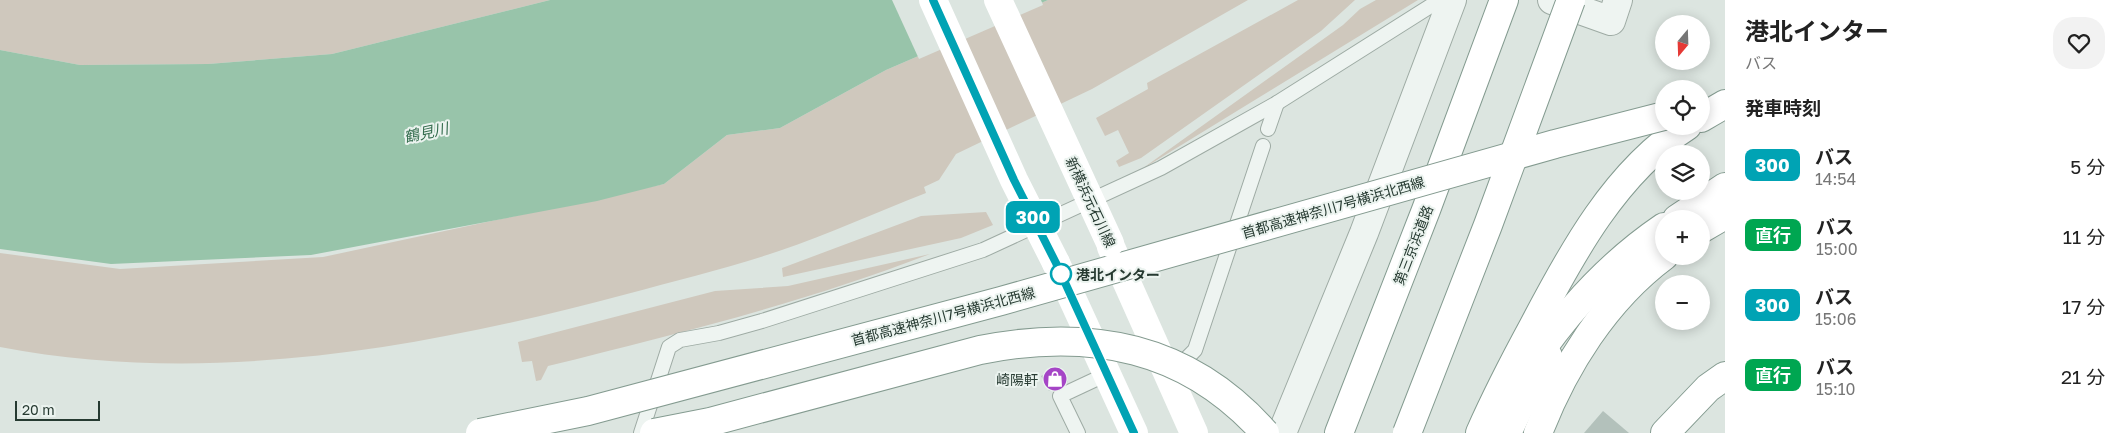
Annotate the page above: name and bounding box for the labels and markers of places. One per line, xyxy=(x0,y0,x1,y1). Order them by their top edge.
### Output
marker: 港北インター xyxy=(1050,263,1072,285)
place label: 港北インター xyxy=(1076,266,1160,283)
shop icon: 崎陽軒 xyxy=(1042,366,1068,392)
place label: 崎陽軒 xyxy=(996,371,1038,388)

